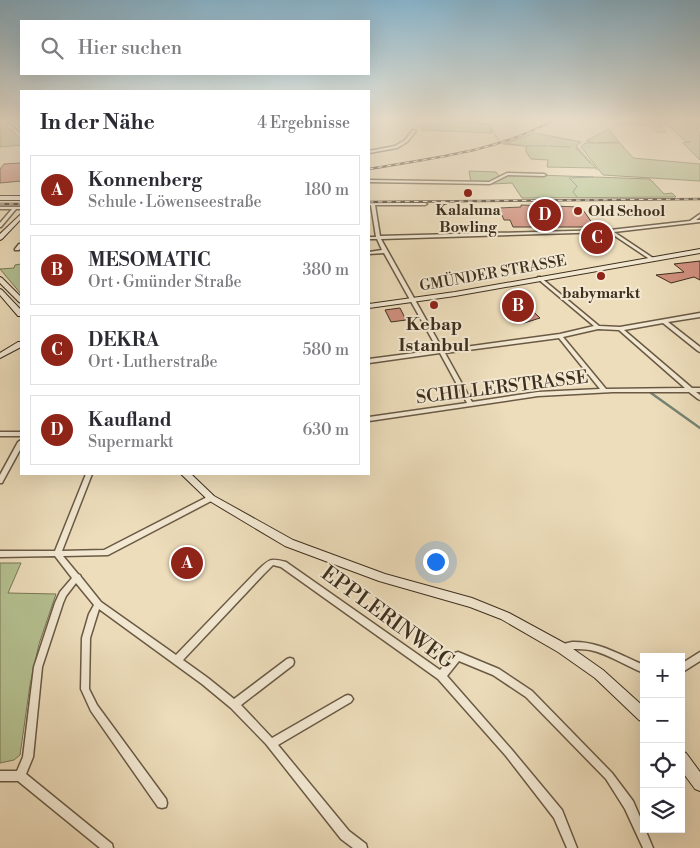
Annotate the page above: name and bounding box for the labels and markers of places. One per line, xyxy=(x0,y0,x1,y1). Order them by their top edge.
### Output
marker: Kalaluna Bowling xyxy=(462,187,474,199)
pin: D xyxy=(529,196,561,234)
place label: Kalaluna Bowling xyxy=(435,201,501,237)
place label: Old School xyxy=(588,202,665,221)
marker: Old School xyxy=(572,205,584,217)
pin: C xyxy=(581,219,613,257)
marker: babymarkt xyxy=(595,270,607,282)
place label: babymarkt xyxy=(562,284,641,303)
pin: B xyxy=(502,287,534,325)
marker: Kebap Istanbul xyxy=(428,299,440,311)
place label: Kebap Istanbul xyxy=(399,313,469,357)
pin: A xyxy=(171,544,203,582)

